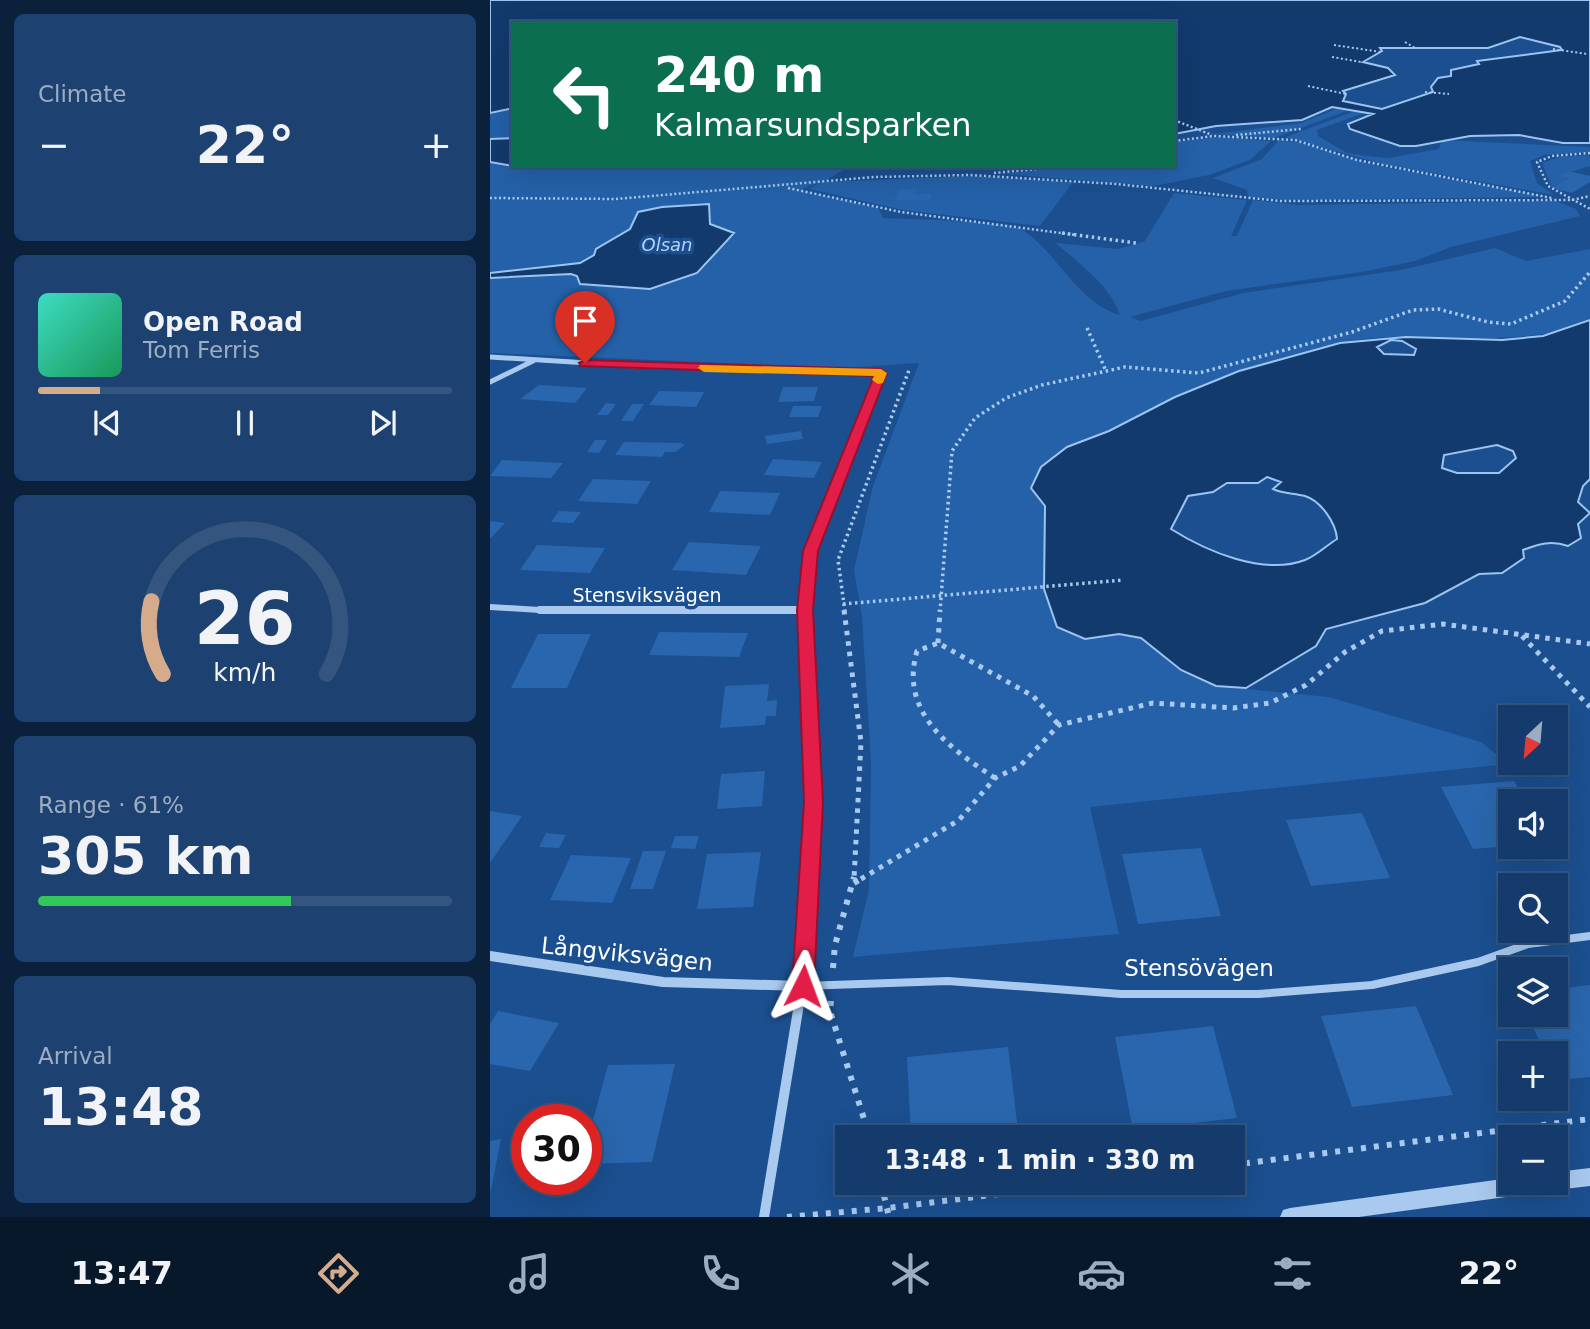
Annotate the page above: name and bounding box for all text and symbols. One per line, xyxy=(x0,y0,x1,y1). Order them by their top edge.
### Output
text: 240 m xyxy=(654,47,824,104)
icon: left xyxy=(539,49,630,140)
text: Climate xyxy=(38,81,127,107)
text: Kalmarsundsparken xyxy=(654,106,972,144)
text: 22° xyxy=(196,115,294,175)
text: − xyxy=(38,123,70,167)
text: + xyxy=(420,123,452,167)
water label: Olsan xyxy=(642,234,693,255)
pin xyxy=(555,291,615,363)
icon: arrive xyxy=(566,302,604,340)
text: Open Road xyxy=(143,307,303,337)
text: Tom Ferris xyxy=(143,337,260,363)
icon: previous xyxy=(88,404,126,442)
icon: pause xyxy=(226,404,264,442)
icon: next xyxy=(364,404,402,442)
text: 26 xyxy=(194,577,296,662)
street label: Stensviksvägen xyxy=(572,584,722,606)
text: km/h xyxy=(213,658,277,687)
north arrow xyxy=(1498,705,1568,775)
map controls xyxy=(1498,705,1568,1195)
button: sound xyxy=(1498,789,1568,859)
text: Range · 61% xyxy=(38,792,184,818)
text: 305 km xyxy=(38,826,253,886)
button: search xyxy=(1498,873,1568,943)
street label: Långviksvägen xyxy=(540,931,714,976)
position arrow xyxy=(766,949,840,1023)
street label: Stensövägen xyxy=(1124,955,1274,981)
button: layers xyxy=(1498,957,1568,1027)
button: + xyxy=(1498,1041,1568,1111)
text: Arrival xyxy=(38,1043,113,1069)
text: 13:48 xyxy=(38,1077,204,1137)
speed limit sign: 30 xyxy=(511,1104,602,1195)
button: − xyxy=(1498,1125,1568,1195)
text: 13:48 · 1 min · 330 m xyxy=(885,1145,1195,1175)
icon: directions xyxy=(314,1249,363,1298)
icon: music xyxy=(505,1249,554,1298)
icon: phone xyxy=(696,1249,745,1298)
icon: climate xyxy=(886,1249,935,1298)
icon: car xyxy=(1077,1249,1126,1298)
icon: filters xyxy=(1268,1249,1317,1298)
text: 13:47 xyxy=(71,1254,173,1292)
text: 22° xyxy=(1459,1254,1519,1292)

